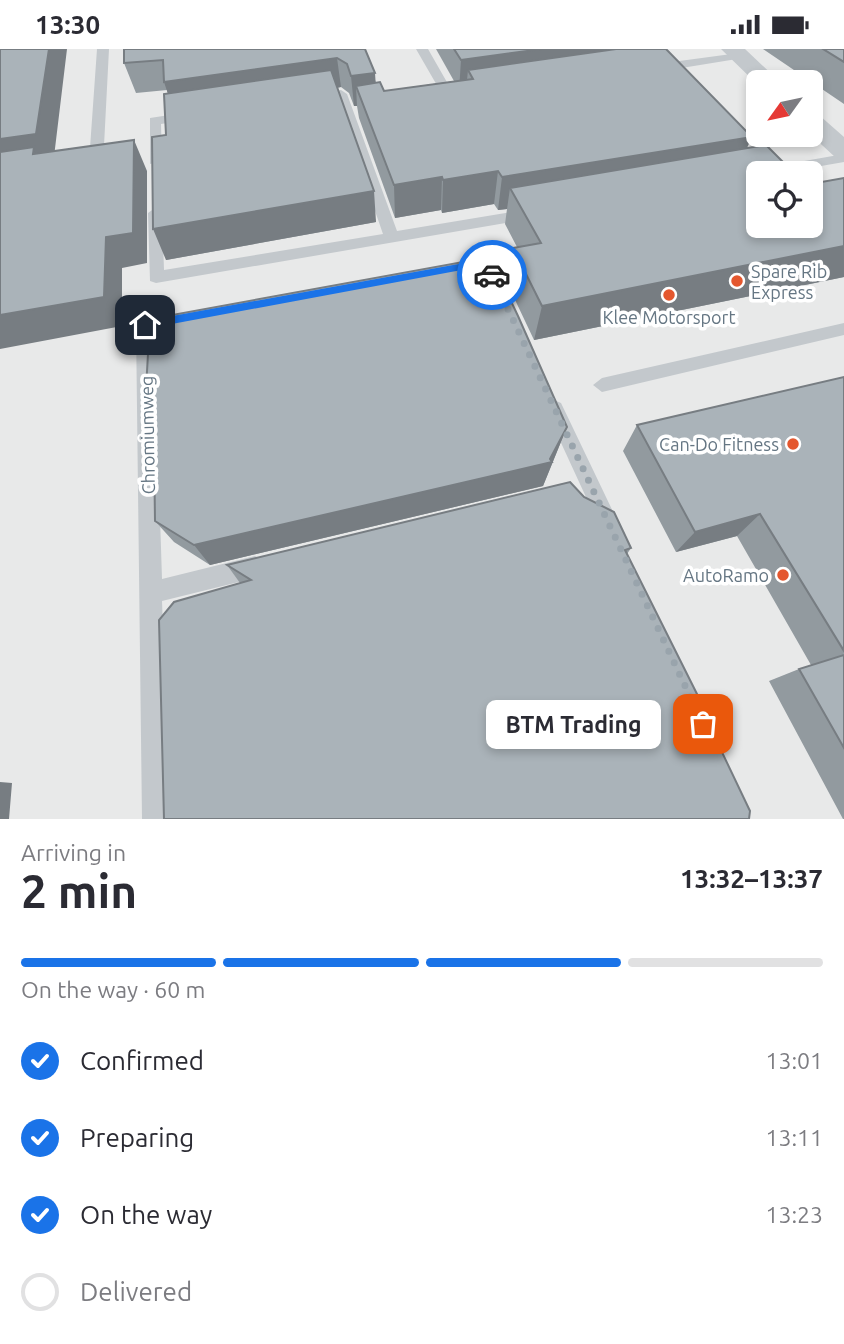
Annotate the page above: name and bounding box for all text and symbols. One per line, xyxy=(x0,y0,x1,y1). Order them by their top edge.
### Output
text: 13:30 xyxy=(35,10,100,39)
north arrow xyxy=(746,70,822,147)
map controls xyxy=(746,70,823,238)
button: locate xyxy=(746,161,823,238)
courier xyxy=(457,240,527,310)
icon: car xyxy=(473,256,511,294)
place label: Spare Rib Express xyxy=(751,261,827,302)
marker: Spare Rib Express xyxy=(729,273,745,289)
marker: Klee Motorsport xyxy=(661,287,677,303)
pin xyxy=(115,295,175,355)
icon: home xyxy=(126,306,164,344)
place label: Klee Motorsport xyxy=(602,307,736,327)
street label: Chromiumweg xyxy=(136,376,158,494)
place label: Can-Do Fitness xyxy=(659,434,779,454)
marker: Can-Do Fitness xyxy=(785,436,801,452)
place label: AutoRamo xyxy=(683,565,769,585)
marker: AutoRamo xyxy=(775,567,791,583)
pin xyxy=(673,694,733,754)
callout: BTM Trading xyxy=(486,699,661,749)
icon: bag xyxy=(684,705,722,743)
text: BTM Trading xyxy=(506,712,642,737)
text: Arriving in xyxy=(21,840,126,865)
text: 13:32–13:37 xyxy=(680,864,823,893)
text: 2 min xyxy=(21,865,137,917)
text: On the way · 60 m xyxy=(21,977,205,1002)
icon: check xyxy=(21,1042,59,1080)
text: Confirmed xyxy=(80,1046,204,1075)
text: 13:01 xyxy=(765,1048,823,1073)
icon: check xyxy=(21,1119,59,1157)
text: Preparing xyxy=(80,1123,194,1152)
text: 13:11 xyxy=(765,1125,823,1150)
icon: check xyxy=(21,1196,59,1234)
text: On the way xyxy=(80,1200,212,1229)
text: 13:23 xyxy=(765,1202,823,1227)
text: Delivered xyxy=(80,1277,192,1306)

